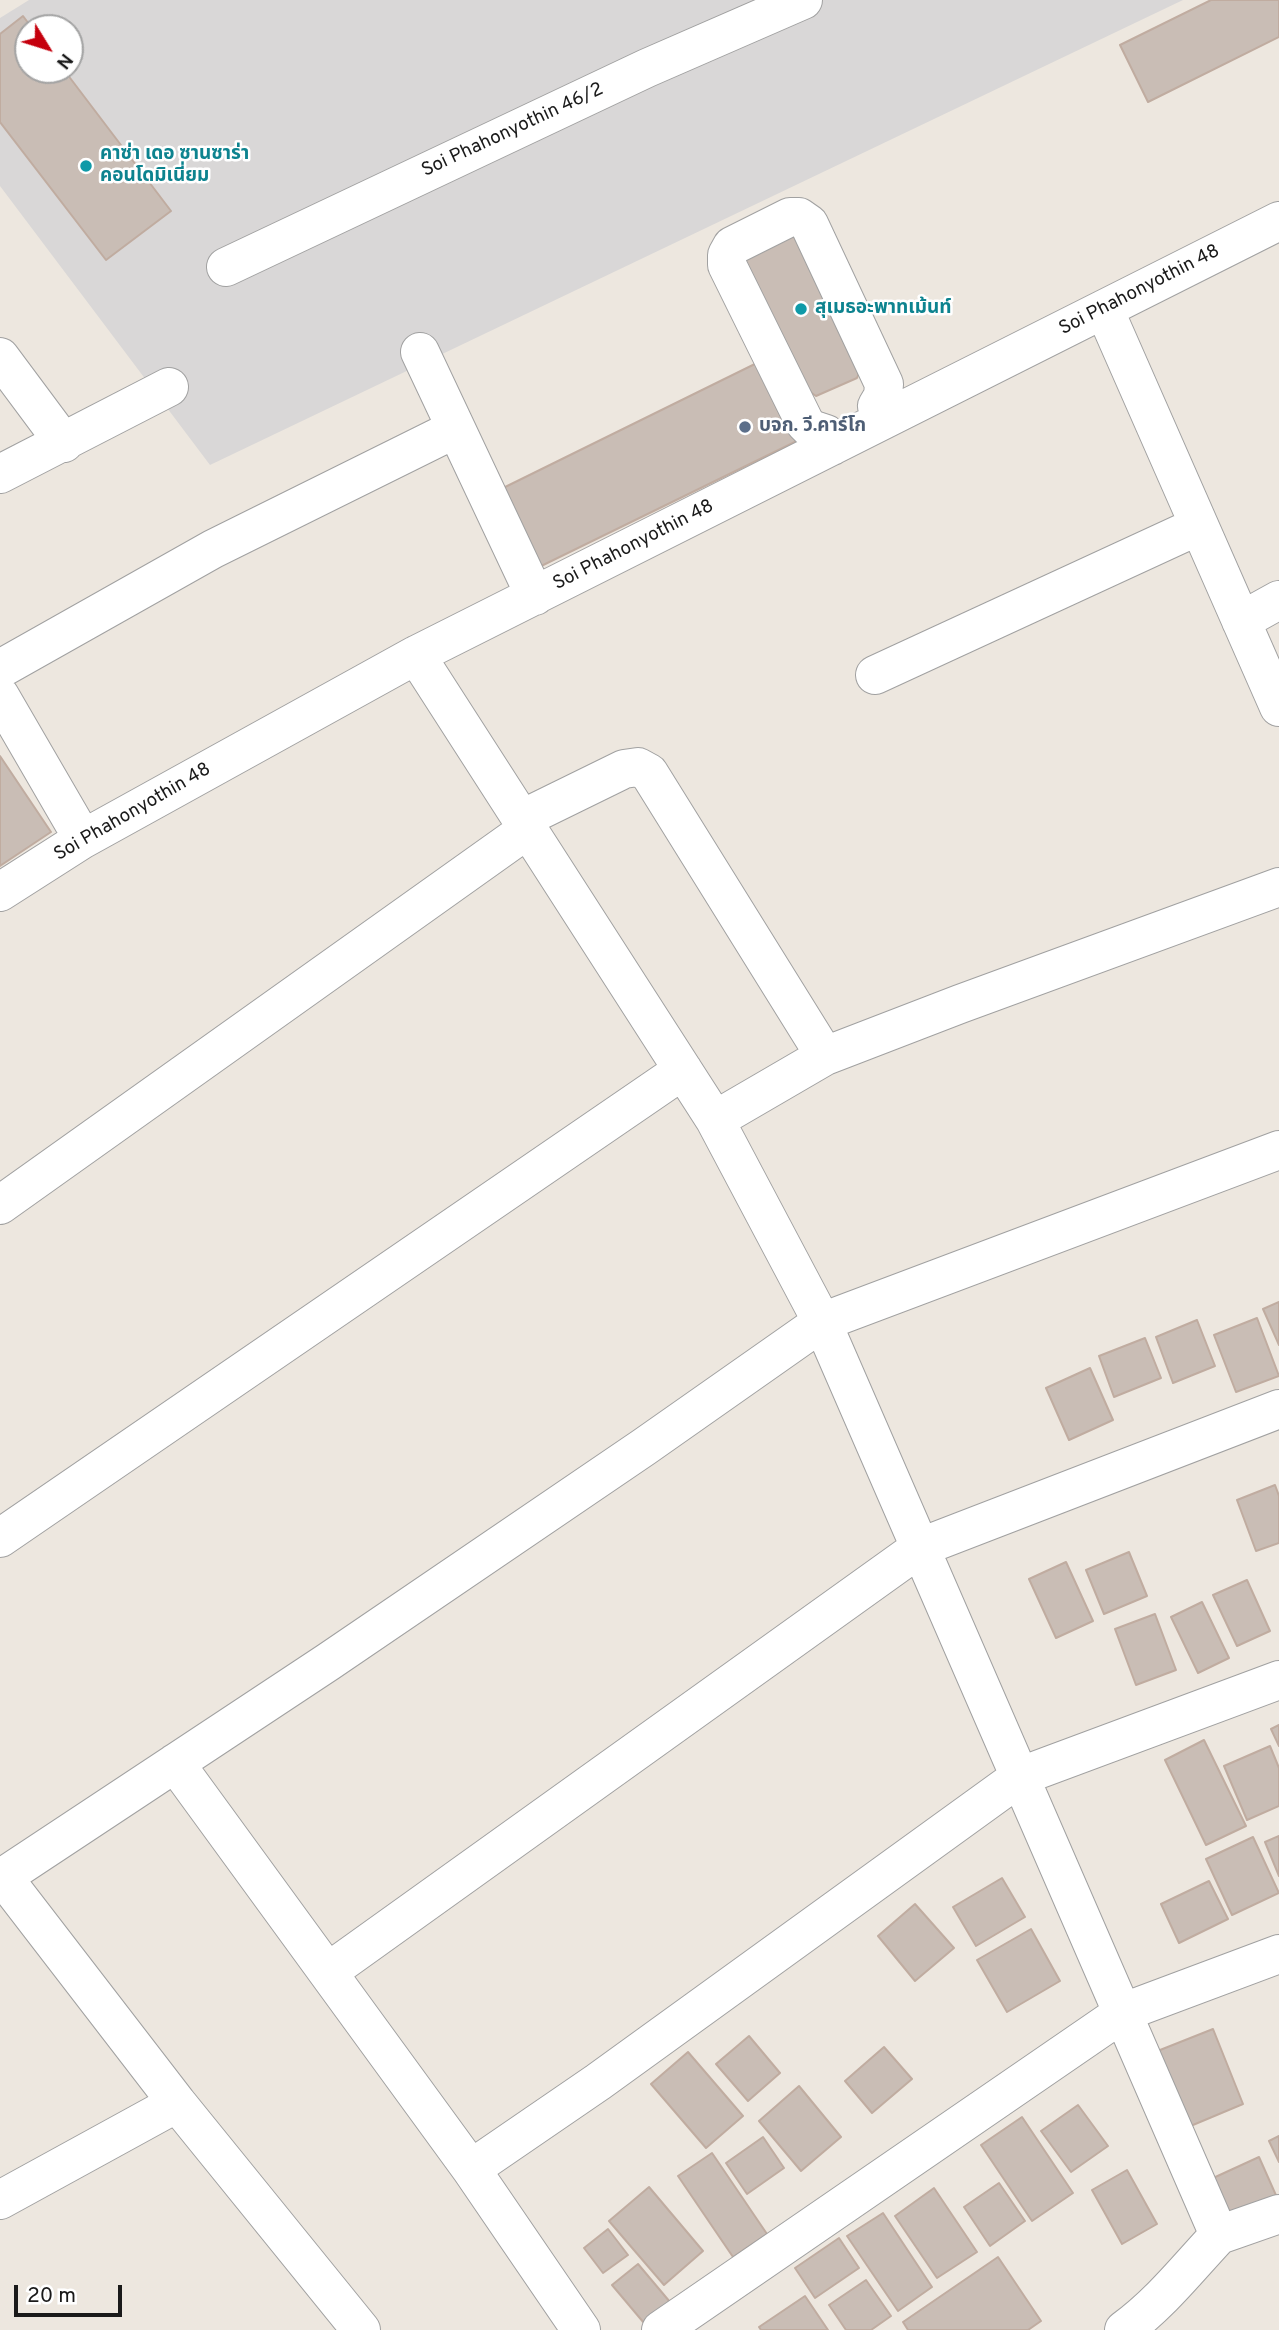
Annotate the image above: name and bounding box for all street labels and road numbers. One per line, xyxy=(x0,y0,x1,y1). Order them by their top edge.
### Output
street label: Soi Phahonyothin 46/2 xyxy=(419,79,607,183)
street label: Soi Phahonyothin 48 xyxy=(1056,241,1224,341)
street label: Soi Phahonyothin 48 xyxy=(550,496,718,596)
street label: Soi Phahonyothin 48 xyxy=(51,759,215,867)

